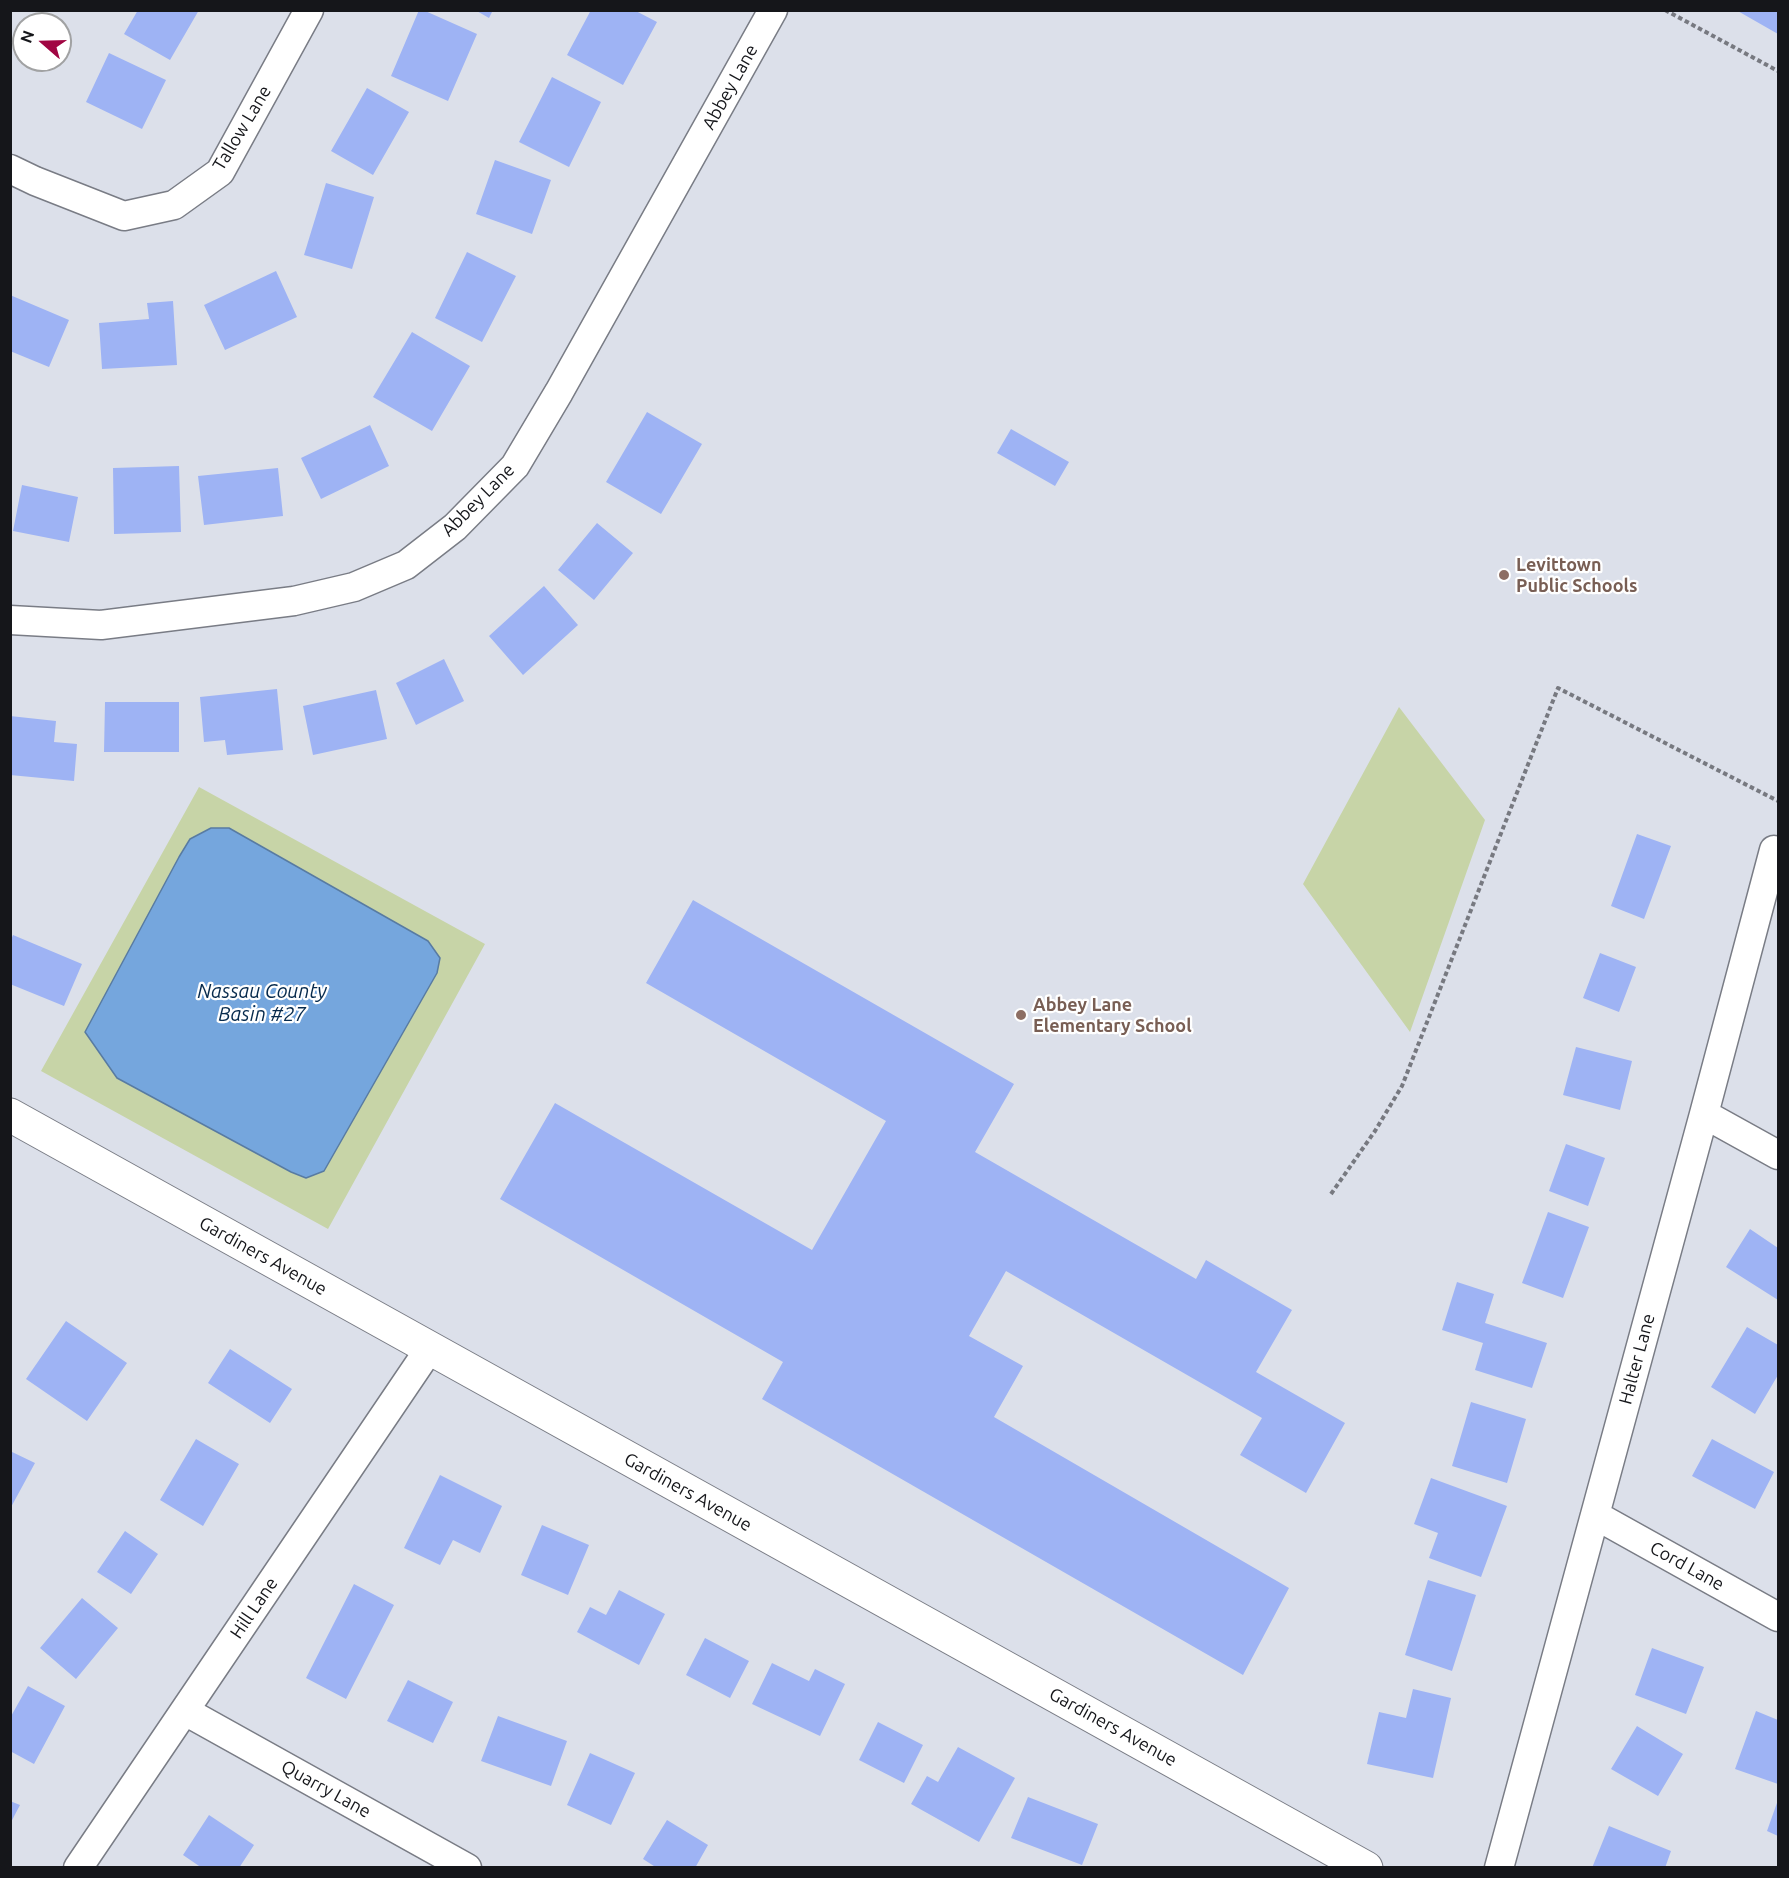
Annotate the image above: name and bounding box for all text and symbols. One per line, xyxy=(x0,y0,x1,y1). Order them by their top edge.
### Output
north arrow xyxy=(12,12,72,72)
text: N xyxy=(16,28,37,45)
street label: Abbey Lane xyxy=(698,41,762,133)
street label: Tallow Lane xyxy=(208,82,276,174)
street label: Abbey Lane xyxy=(437,459,519,541)
place label: Levittown Public Schools xyxy=(1516,554,1637,596)
marker: Levittown Public Schools xyxy=(1497,568,1511,582)
water label: Nassau County Basin #27 xyxy=(197,979,327,1026)
place label: Abbey Lane Elementary School xyxy=(1033,994,1192,1036)
marker: Abbey Lane Elementary School xyxy=(1014,1008,1028,1022)
street label: Gardiners Avenue xyxy=(195,1212,331,1300)
street label: Halter Lane xyxy=(1615,1311,1659,1407)
street label: Gardiners Avenue xyxy=(620,1448,756,1536)
street label: Cord Lane xyxy=(1646,1537,1728,1595)
street label: Hill Lane xyxy=(226,1573,282,1643)
street label: Gardiners Avenue xyxy=(1045,1683,1181,1771)
street label: Quarry Lane xyxy=(277,1756,375,1822)

